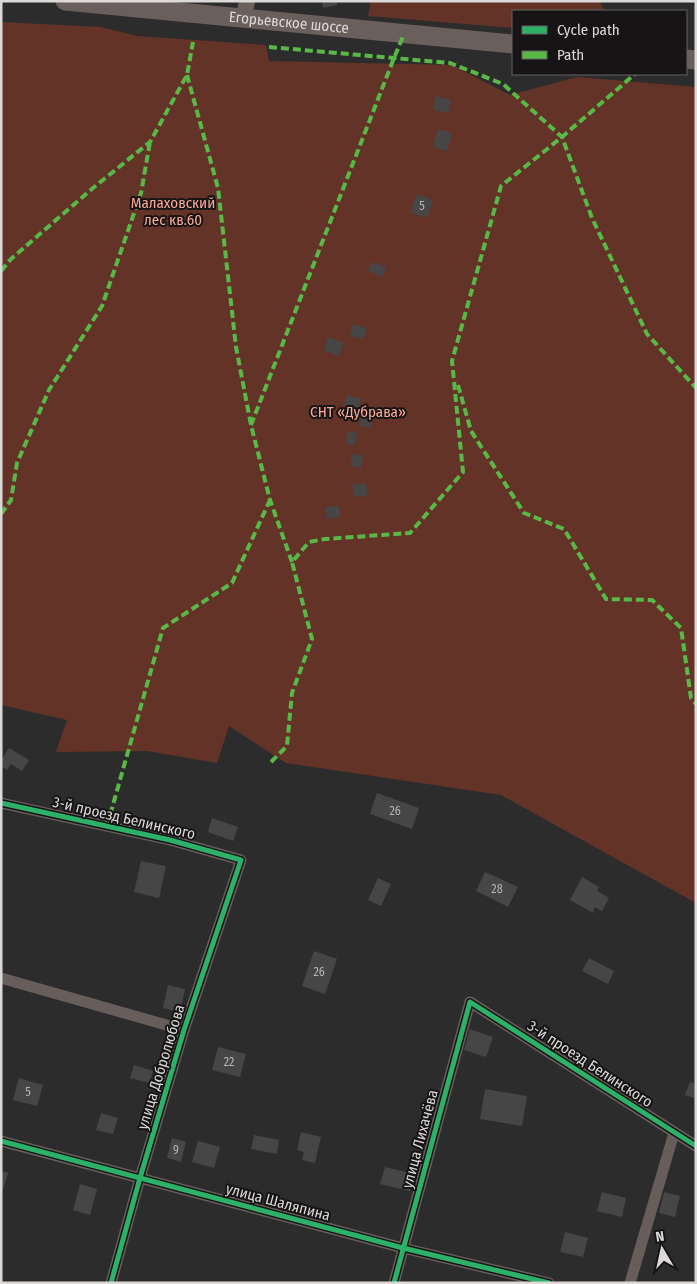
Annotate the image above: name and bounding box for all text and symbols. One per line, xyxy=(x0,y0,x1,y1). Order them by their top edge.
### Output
street label: Егорьевское шоссе xyxy=(228,8,350,37)
legend xyxy=(512,10,687,75)
text: Cycle path xyxy=(557,21,620,39)
text: Path xyxy=(557,46,584,64)
park label: Малаховский лес кв.60 xyxy=(131,194,215,229)
house number: 5 xyxy=(419,199,425,213)
park label: СНТ «Дубрава» xyxy=(310,403,406,421)
street label: 3-й проезд Белинского xyxy=(51,793,197,843)
house number: 26 xyxy=(389,804,401,818)
house number: 28 xyxy=(491,882,503,896)
house number: 26 xyxy=(313,965,325,979)
street label: улица Добролюбова xyxy=(133,1002,189,1132)
street label: 3-й проезд Белинского xyxy=(524,1017,656,1111)
house number: 22 xyxy=(224,1055,234,1069)
house number: 5 xyxy=(25,1085,31,1099)
street label: улица Лихачёва xyxy=(398,1088,442,1190)
house number: 9 xyxy=(173,1143,179,1157)
street label: улица Шаляпина xyxy=(224,1179,332,1225)
north arrow xyxy=(637,1224,687,1274)
text: N xyxy=(655,1228,666,1246)

